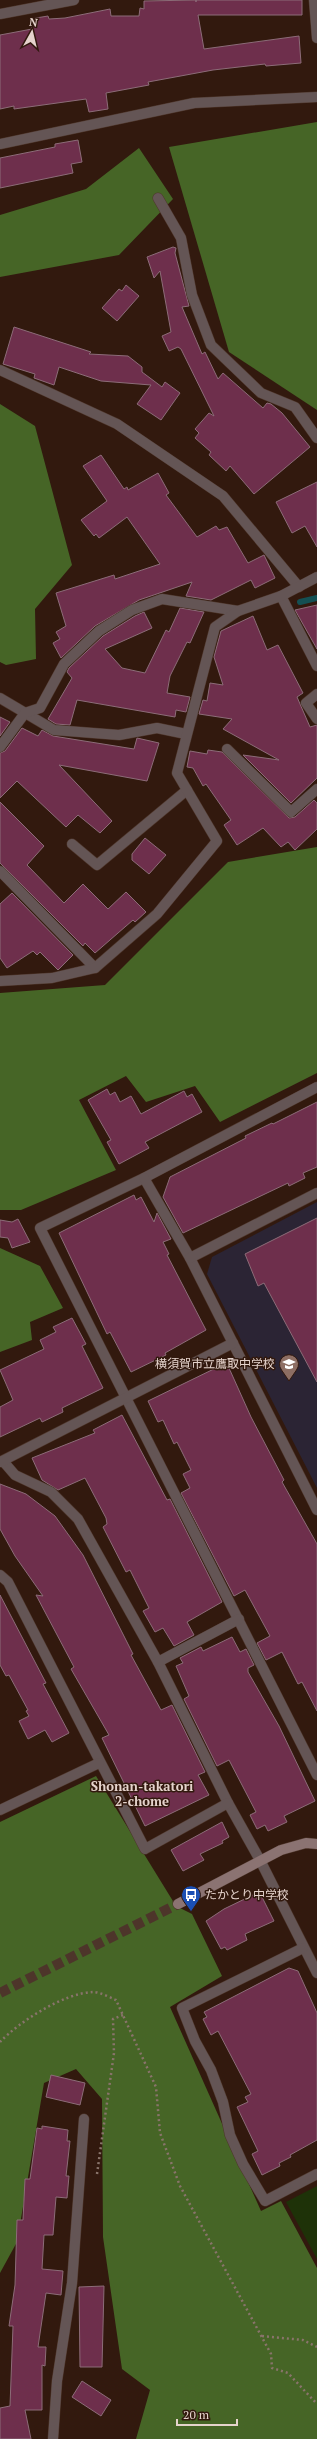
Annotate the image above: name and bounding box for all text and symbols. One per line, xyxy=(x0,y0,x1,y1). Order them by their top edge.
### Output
north arrow xyxy=(12,12,52,52)
text: N xyxy=(28,15,39,30)
school or university icon: 横須賀市立鷹取中学校 xyxy=(278,1353,300,1381)
place label: 横須賀市立鷹取中学校 xyxy=(155,1356,275,1371)
district label: Shonan-takatori 2-chome xyxy=(91,1777,193,1810)
bus stop icon: たかとり中学校 xyxy=(180,1884,202,1912)
place label: たかとり中学校 xyxy=(205,1887,289,1902)
scale bar xyxy=(177,2401,237,2427)
text: 20 m xyxy=(183,2407,210,2422)

